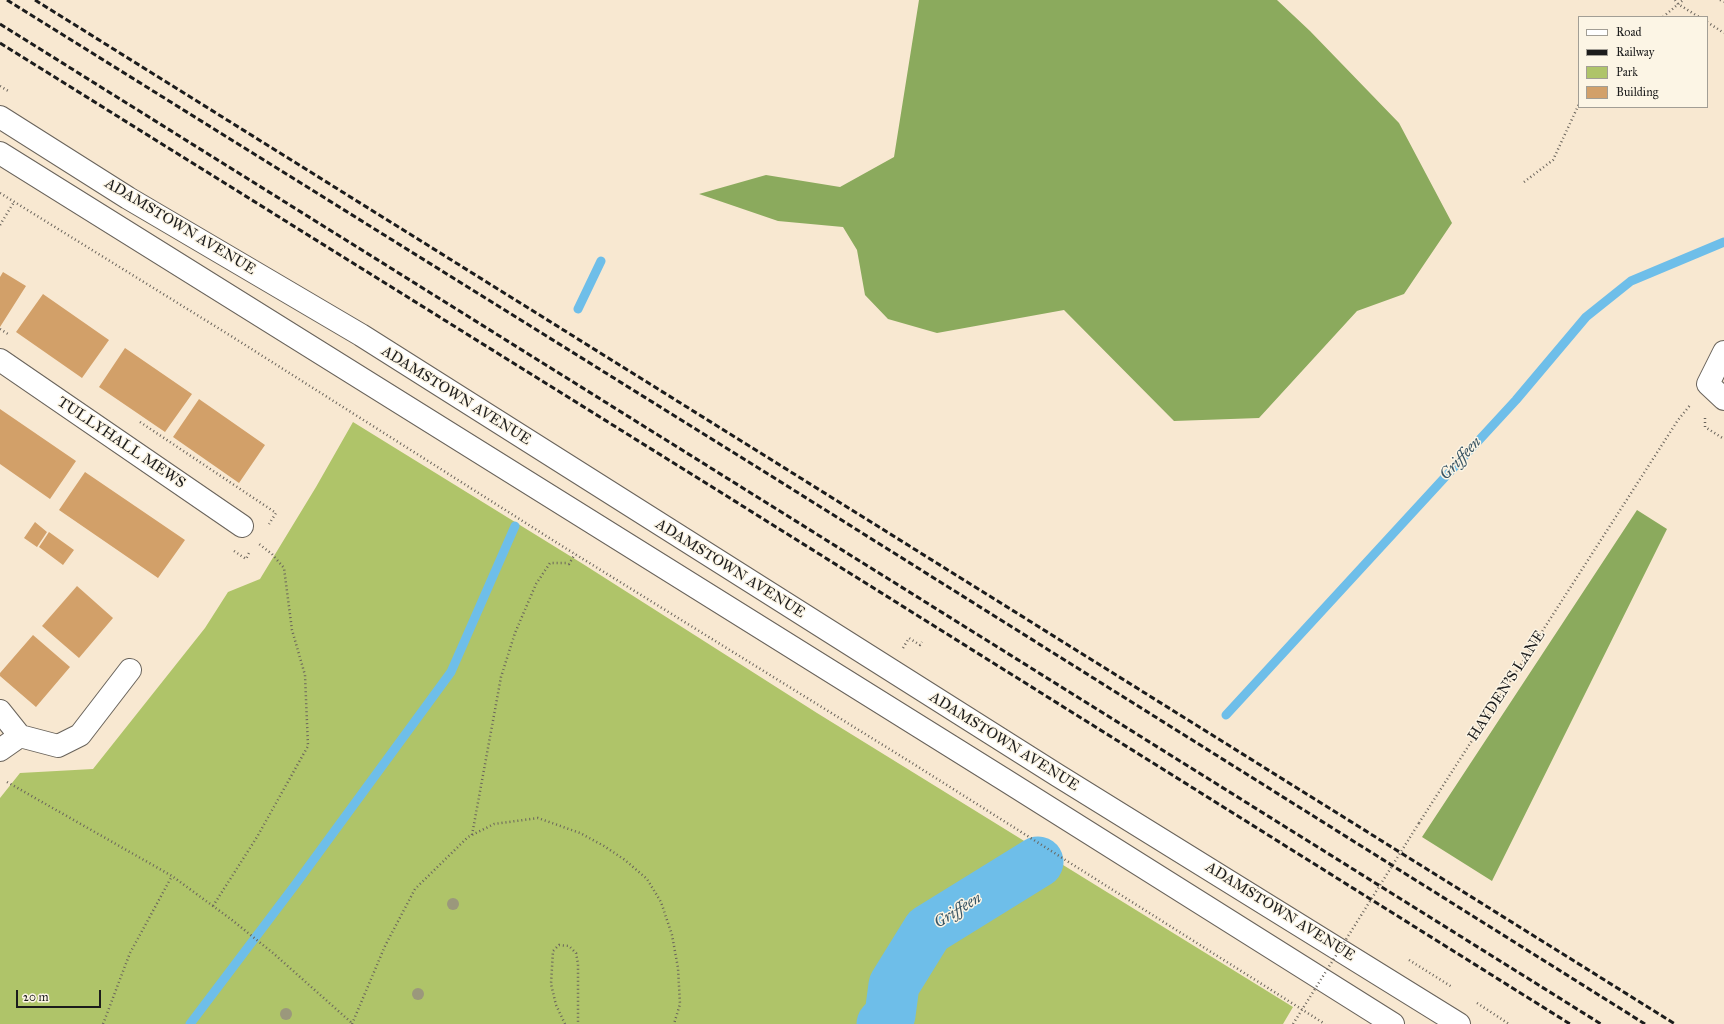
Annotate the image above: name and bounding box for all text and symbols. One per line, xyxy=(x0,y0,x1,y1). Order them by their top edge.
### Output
legend xyxy=(1578,16,1708,108)
text: Road xyxy=(1616,25,1642,39)
text: Railway xyxy=(1616,45,1654,59)
text: Park xyxy=(1616,65,1638,79)
text: Building xyxy=(1616,85,1658,99)
street label: ADAMSTOWN AVENUE xyxy=(101,175,259,279)
street label: ADAMSTOWN AVENUE xyxy=(378,343,534,449)
street label: TULLYHALL MEWS xyxy=(53,393,189,493)
water label: Griffeen xyxy=(1436,433,1486,485)
street label: ADAMSTOWN AVENUE xyxy=(652,516,808,622)
street label: HAYDEN'S LANE xyxy=(1465,627,1549,745)
street label: ADAMSTOWN AVENUE xyxy=(926,689,1082,795)
street label: ADAMSTOWN AVENUE xyxy=(1202,859,1358,965)
water label: Griffeen xyxy=(931,889,985,933)
scale bar xyxy=(18,982,103,1008)
text: 20 m xyxy=(23,990,49,1004)

